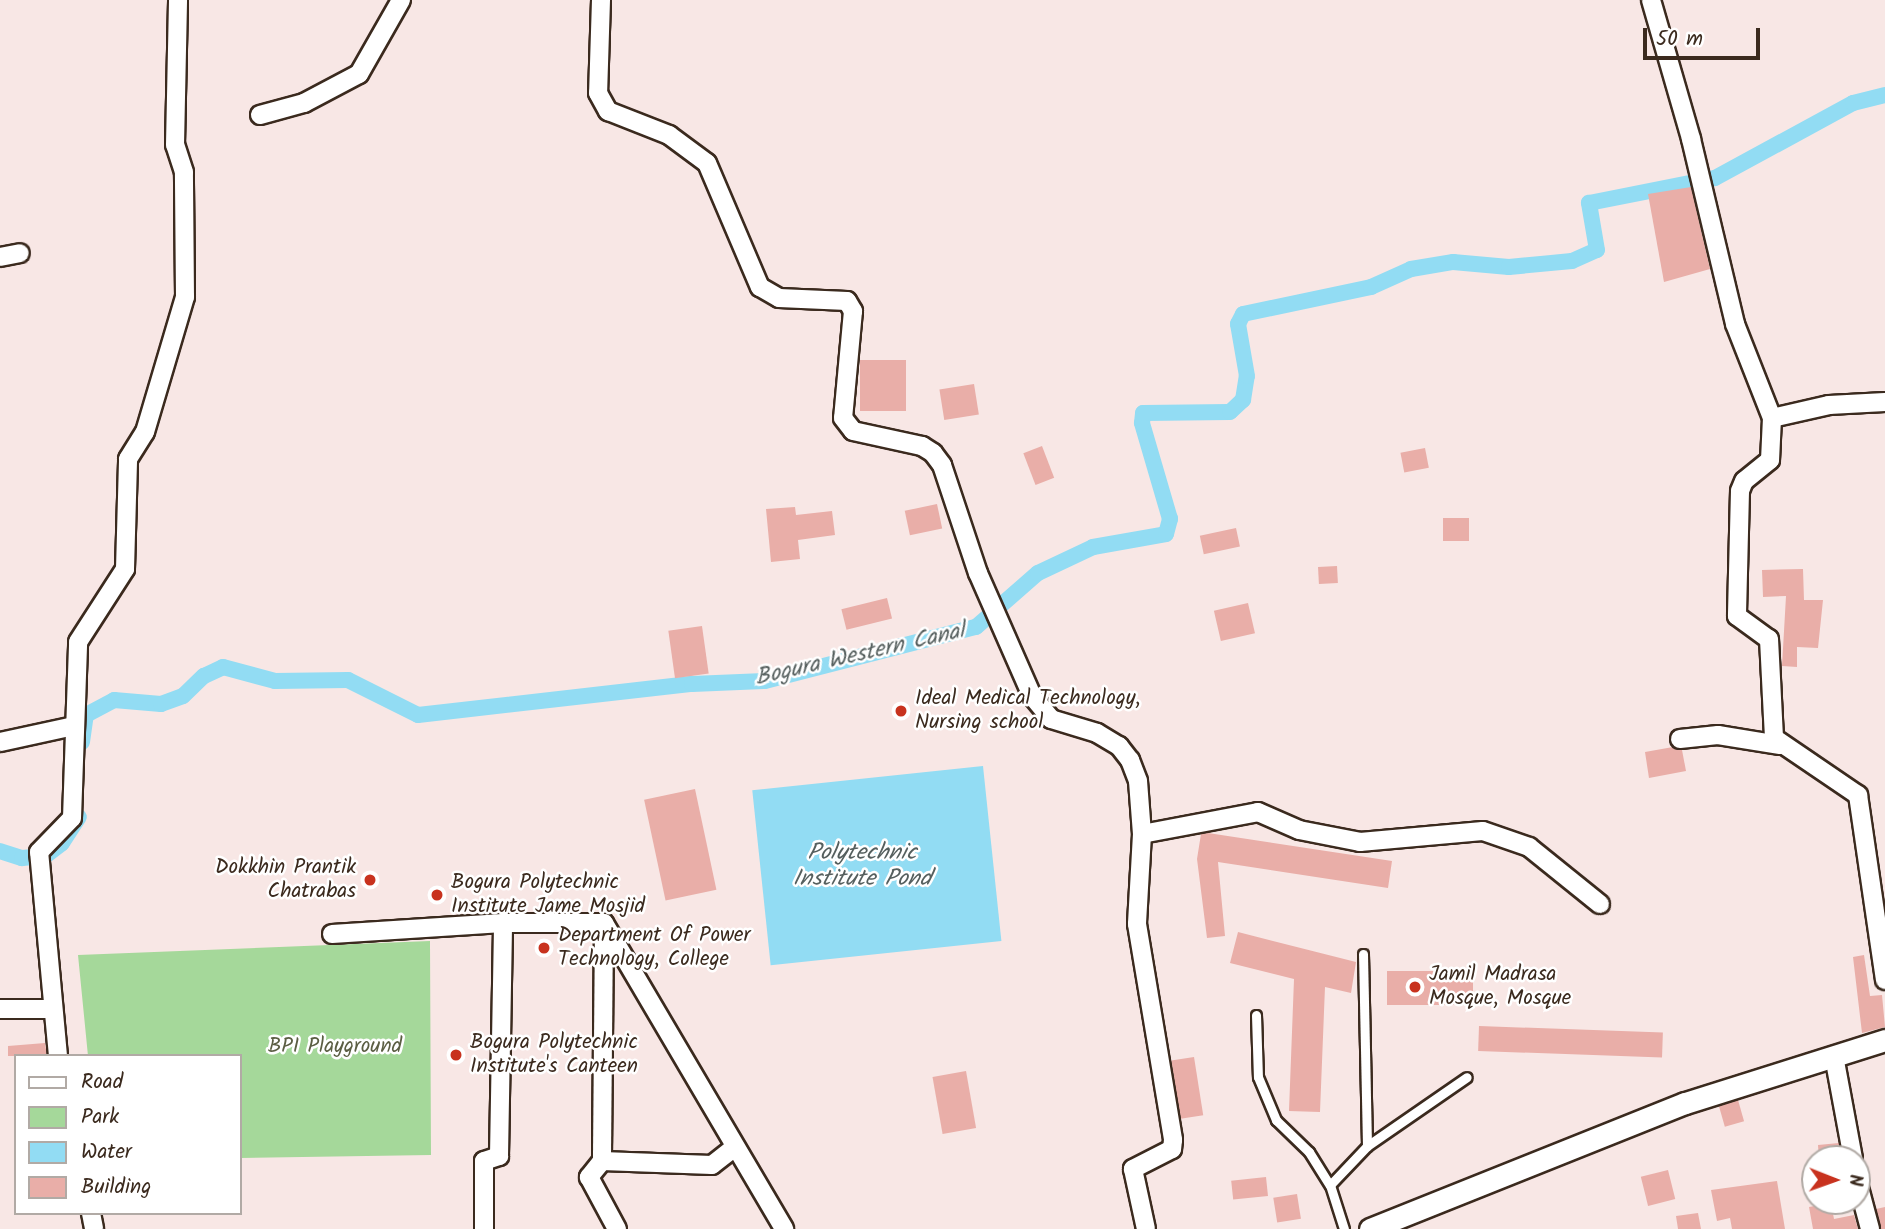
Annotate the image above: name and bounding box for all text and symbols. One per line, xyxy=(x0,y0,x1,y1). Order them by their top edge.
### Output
scale bar xyxy=(1647,14,1764,58)
text: 50 m xyxy=(1656,23,1703,56)
water label: Bogura Western Canal xyxy=(752,617,968,693)
place label: Ideal Medical Technology, Nursing school xyxy=(915,686,1140,736)
marker: Ideal Medical Technology, Nursing school xyxy=(893,703,909,719)
water label: Polytechnic Institute Pond xyxy=(793,839,931,893)
place label: Dokkhin Prantik Chatrabas xyxy=(215,855,356,905)
place label: Bogura Polytechnic Institute Jame Mosjid xyxy=(451,870,645,920)
marker: Dokkhin Prantik Chatrabas xyxy=(362,872,378,888)
marker: Bogura Polytechnic Institute Jame Mosjid xyxy=(429,887,445,903)
place label: Department Of Power Technology, College xyxy=(558,923,751,973)
marker: Department Of Power Technology, College xyxy=(536,940,552,956)
place label: Jamil Madrasa Mosque, Mosque xyxy=(1429,962,1571,1012)
marker: Jamil Madrasa Mosque, Mosque xyxy=(1407,979,1423,995)
place label: Bogura Polytechnic Institute's Canteen xyxy=(470,1030,638,1080)
park label: BPI Playground xyxy=(268,1034,402,1060)
marker: Bogura Polytechnic Institute's Canteen xyxy=(448,1047,464,1063)
legend xyxy=(14,1054,242,1215)
text: Road xyxy=(81,1066,123,1099)
text: Park xyxy=(81,1101,119,1134)
text: Water xyxy=(81,1136,132,1169)
north arrow xyxy=(1801,1145,1871,1215)
text: Building xyxy=(81,1171,151,1204)
text: N xyxy=(1840,1174,1870,1187)

